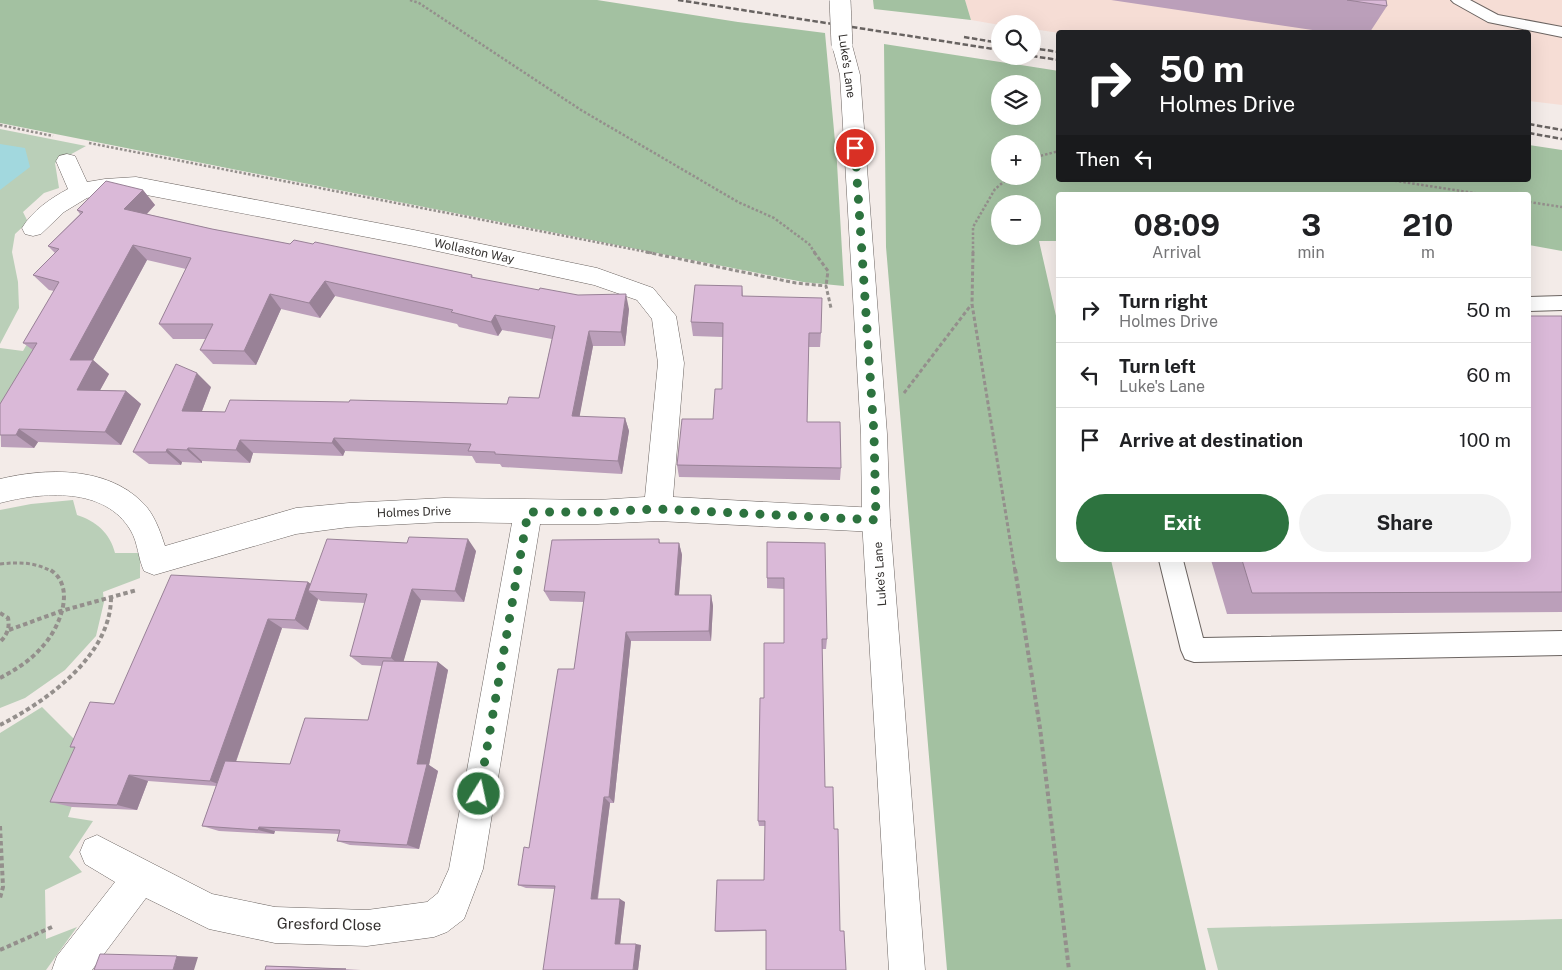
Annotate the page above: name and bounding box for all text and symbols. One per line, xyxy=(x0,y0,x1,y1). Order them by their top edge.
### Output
map controls xyxy=(991,15,1041,245)
button: search xyxy=(991,15,1041,65)
street label: Luke's Lane xyxy=(836,33,858,99)
text: 50 m xyxy=(1159,49,1244,90)
icon: right xyxy=(1076,50,1141,115)
button: layers xyxy=(991,75,1041,125)
text: Holmes Drive xyxy=(1159,91,1295,117)
pin xyxy=(834,127,876,169)
icon: arrive xyxy=(841,134,869,162)
button: + xyxy=(991,135,1041,185)
icon: left xyxy=(1130,145,1158,173)
text: Then xyxy=(1076,148,1120,170)
button: − xyxy=(991,195,1041,245)
text: 08:09 xyxy=(1134,207,1220,243)
text: 3 xyxy=(1301,207,1321,243)
text: 210 xyxy=(1402,207,1453,243)
street label: Wollaston Way xyxy=(433,236,516,266)
text: Arrival xyxy=(1152,243,1201,262)
text: min xyxy=(1298,243,1325,262)
text: m xyxy=(1421,243,1435,262)
text: Turn right xyxy=(1119,290,1208,312)
icon: right xyxy=(1076,296,1104,324)
text: 50 m xyxy=(1466,299,1511,321)
text: Holmes Drive xyxy=(1119,312,1218,331)
text: Turn left xyxy=(1119,355,1196,377)
icon: left xyxy=(1076,361,1104,389)
text: 60 m xyxy=(1467,364,1511,386)
text: Luke's Lane xyxy=(1119,377,1205,396)
icon: arrive xyxy=(1076,426,1104,454)
text: Arrive at destination xyxy=(1119,429,1303,451)
text: 100 m xyxy=(1459,429,1511,451)
button: Exit xyxy=(1076,494,1289,552)
button: Share xyxy=(1299,494,1511,552)
street label: Holmes Drive xyxy=(377,504,452,520)
street label: Luke's Lane xyxy=(871,541,889,607)
position arrow xyxy=(452,767,504,819)
street label: Gresford Close xyxy=(277,915,381,933)

